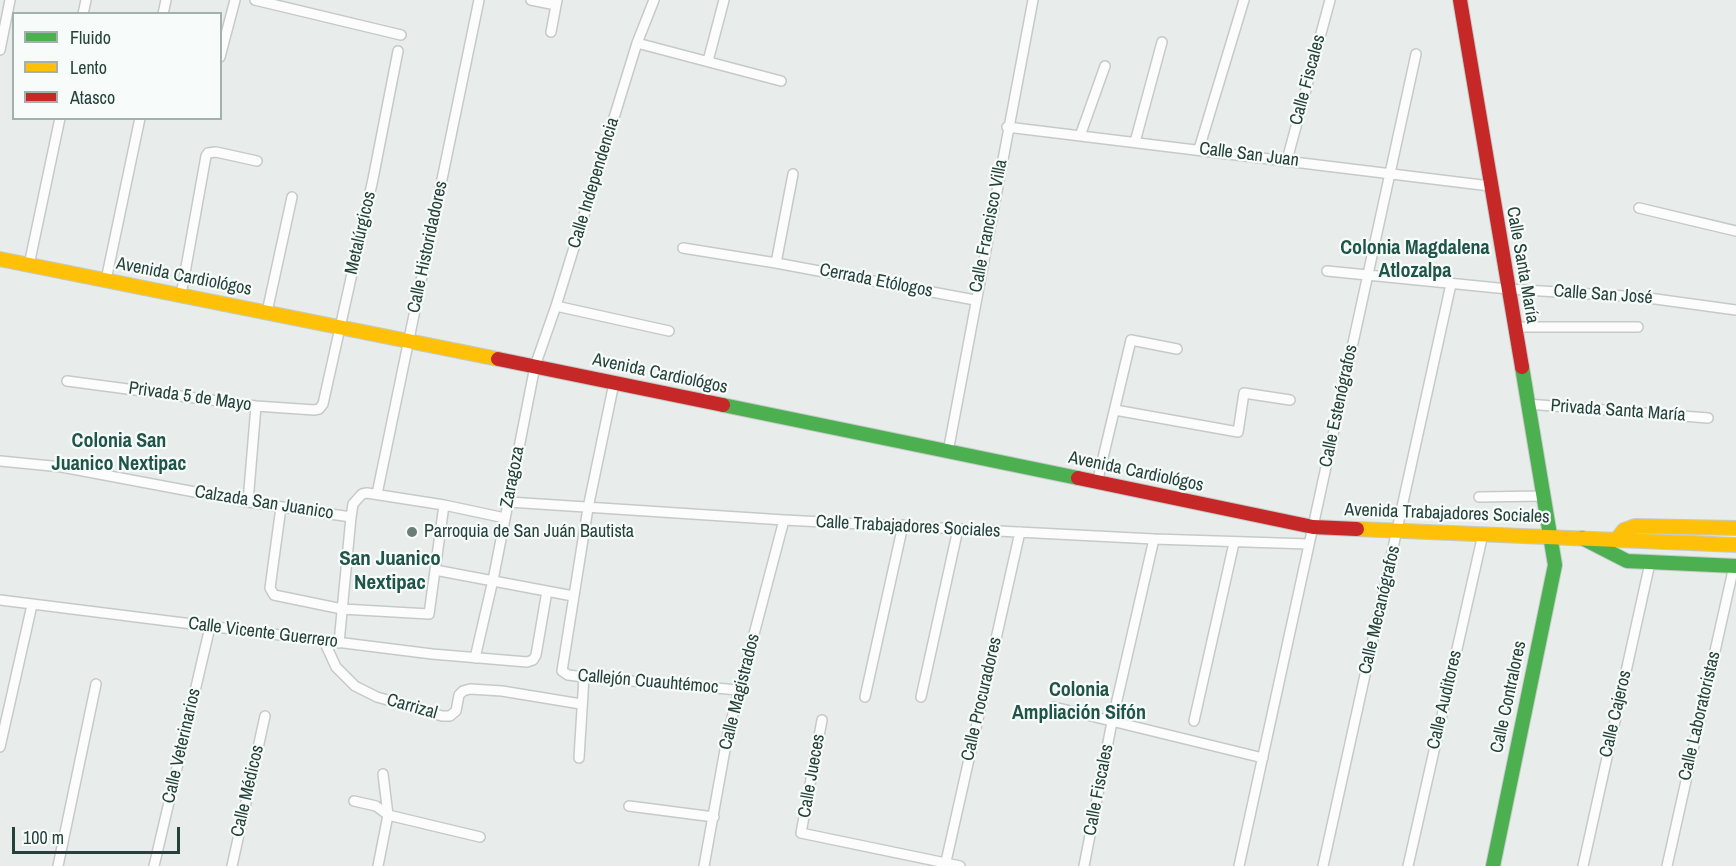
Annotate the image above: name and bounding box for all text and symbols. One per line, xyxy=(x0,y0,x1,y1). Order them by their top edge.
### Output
legend xyxy=(12,12,222,120)
text: Fluido xyxy=(70,25,111,50)
street label: Calle Fiscales xyxy=(1286,32,1330,128)
text: Lento xyxy=(70,55,107,80)
text: Atasco xyxy=(70,85,115,110)
street label: Calle Independencia xyxy=(564,115,624,251)
street label: Calle San Juan xyxy=(1198,138,1300,172)
street label: Calle Francisco Villa xyxy=(966,158,1012,294)
street label: Calle Historidadores xyxy=(403,179,453,315)
street label: Metalúrgicos xyxy=(341,189,381,277)
street label: Calle Santa María xyxy=(1501,205,1543,325)
district label: Colonia Magdalena Atlozalpa xyxy=(1340,237,1490,284)
street label: Avenida Cardiológos xyxy=(114,253,254,301)
street label: Cerrada Etólogos xyxy=(818,259,934,303)
street label: Calle San José xyxy=(1553,281,1653,309)
street label: Calle Estenógrafos xyxy=(1315,343,1363,469)
street label: Avenida Cardiológos xyxy=(590,349,730,399)
street label: Privada 5 de Mayo xyxy=(127,378,253,416)
street label: Privada Santa María xyxy=(1550,396,1686,426)
district label: Colonia San Juanico Nextipac xyxy=(52,430,186,477)
street label: Zaragoza xyxy=(496,444,530,510)
street label: Avenida Cardiológos xyxy=(1066,447,1206,497)
street label: Calzada San Juanico xyxy=(193,481,335,525)
street label: Avenida Trabajadores Sociales xyxy=(1344,500,1550,528)
street label: Calle Trabajadores Sociales xyxy=(815,511,1001,543)
place label: Parroquia de San Juán Bautista xyxy=(424,521,634,543)
marker: Parroquia de San Juán Bautista xyxy=(405,525,419,539)
street label: Calle Mecanógrafos xyxy=(1355,544,1405,676)
district label: San Juanico Nextipac xyxy=(339,546,441,596)
street label: Calle Vicente Guerrero xyxy=(187,613,339,653)
street label: Calle Magistrados xyxy=(715,632,765,752)
street label: Calle Procuradores xyxy=(957,635,1007,763)
street label: Calle Contralores xyxy=(1487,639,1531,755)
street label: Calle Auditores xyxy=(1423,648,1467,752)
street label: Calle Laboratoristas xyxy=(1675,649,1725,783)
street label: Callejón Cuauhtémoc xyxy=(577,665,719,699)
street label: Calle Cajeros xyxy=(1596,668,1636,760)
district label: Colonia Ampliación Sifón xyxy=(1012,679,1146,726)
street label: Calle Veterinarios xyxy=(158,686,206,806)
street label: Carrizal xyxy=(384,689,440,725)
street label: Calle Jueces xyxy=(794,733,830,819)
street label: Calle Fiscales xyxy=(1080,742,1118,838)
street label: Calle Médicos xyxy=(227,743,269,839)
scale bar xyxy=(15,815,183,853)
text: 100 m xyxy=(23,825,64,850)

